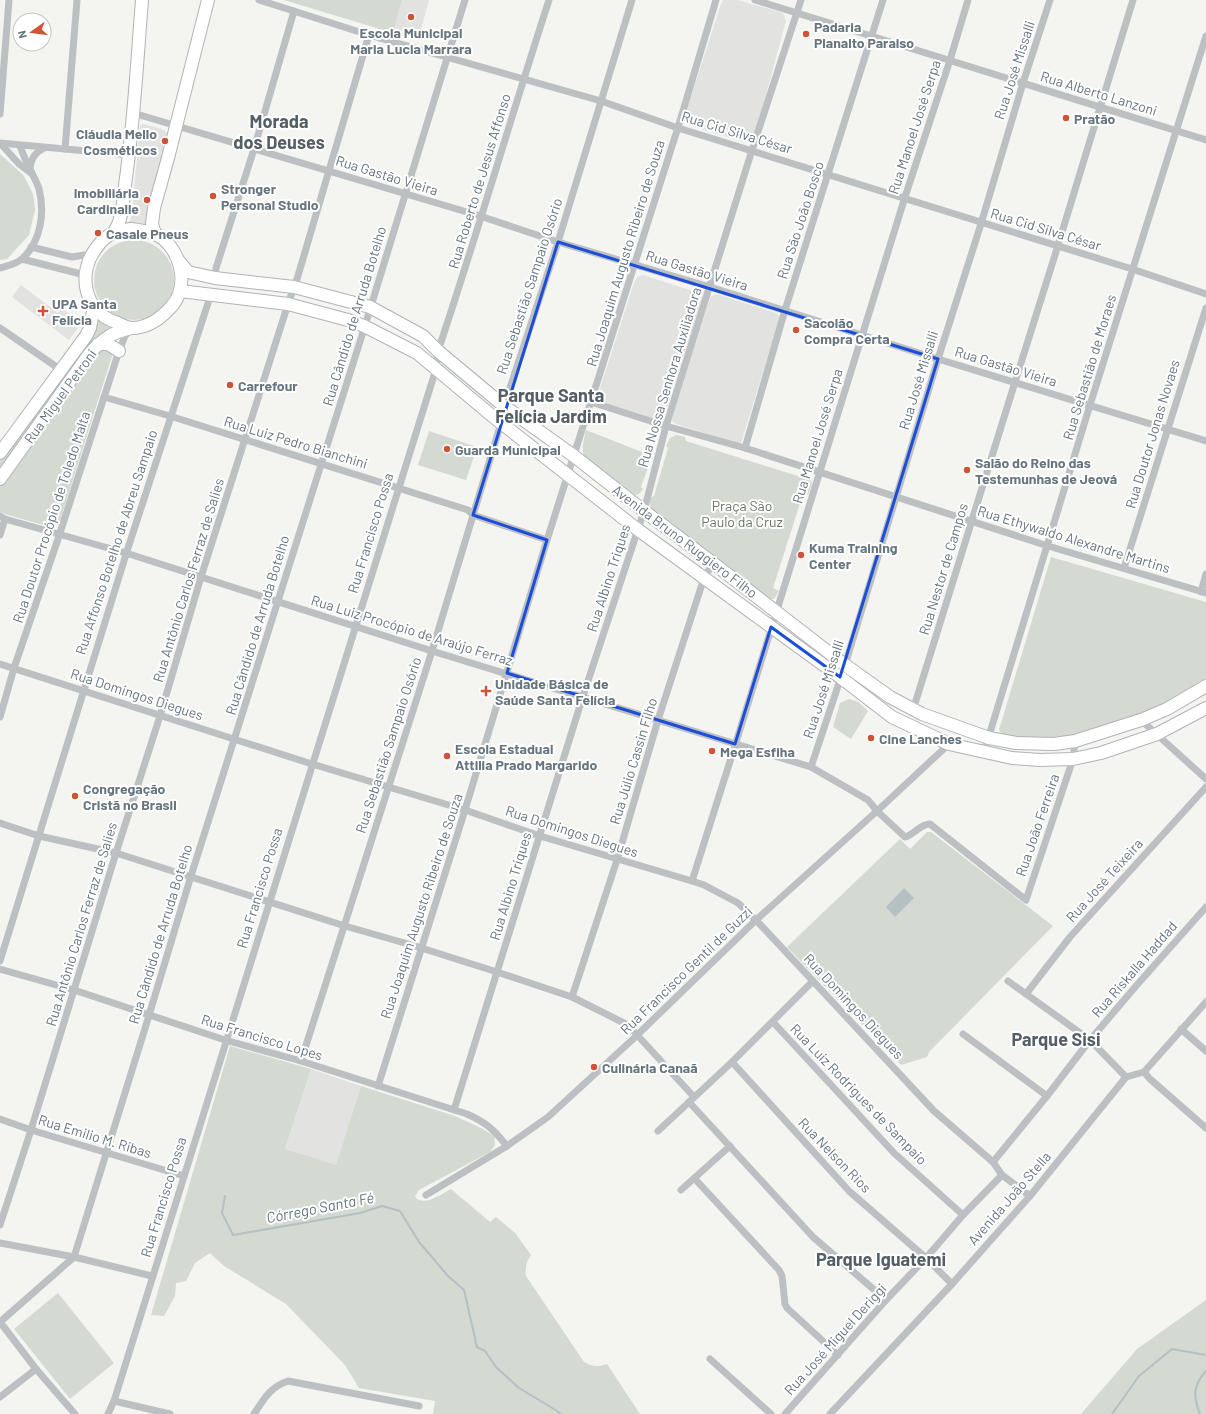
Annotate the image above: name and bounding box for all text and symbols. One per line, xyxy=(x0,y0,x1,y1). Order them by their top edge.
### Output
north arrow xyxy=(12,12,52,52)
marker: Escola Municipal Maria Lucia Marrara xyxy=(406,12,416,22)
place label: Padaria Planalto Paraiso xyxy=(814,18,914,51)
street label: Rua José Missalli xyxy=(990,19,1038,121)
place label: Escola Municipal Maria Lucia Marrara xyxy=(350,24,472,57)
text: N xyxy=(15,29,29,40)
marker: Padaria Planalto Paraiso xyxy=(801,29,811,39)
street label: Rua Manoel José Serpa xyxy=(884,58,944,196)
street label: Rua Alberto Lanzoni xyxy=(1039,67,1159,119)
street label: Rua Roberto de Jesus Affonso xyxy=(444,91,514,271)
street label: Rua Cid Silva César xyxy=(680,107,794,157)
district label: Morada dos Deuses xyxy=(233,110,325,153)
place label: Pratão xyxy=(1074,110,1116,127)
marker: Pratão xyxy=(1061,113,1071,123)
place label: Cláudia Mello Cosméticos xyxy=(76,125,157,158)
marker: Cláudia Mello Cosméticos xyxy=(160,136,170,146)
street label: Rua Joaquim Augusto Ribeiro de Souza xyxy=(582,138,668,368)
street label: Rua Gastão Vieira xyxy=(334,151,440,199)
street label: Rua São João Bosco xyxy=(773,159,827,281)
place label: Stronger Personal Studio xyxy=(221,180,319,213)
place label: Imobiliária Cardinalle xyxy=(74,184,139,217)
marker: Stronger Personal Studio xyxy=(208,191,218,201)
marker: Imobiliária Cardinalle xyxy=(142,195,152,205)
street label: Rua Sebastião Sampaio Osório xyxy=(492,196,566,376)
street label: Rua Cid Silva César xyxy=(989,204,1103,254)
street label: Rua Cândido de Arruda Botelho xyxy=(319,224,389,408)
place label: Casale Pneus xyxy=(106,225,188,242)
marker: Casale Pneus xyxy=(93,228,103,238)
street label: Rua Gastão Vieira xyxy=(644,246,750,294)
street label: Rua Nossa Senhora Auxiliadora xyxy=(633,285,705,469)
street label: Rua Sebastião de Moraes xyxy=(1059,292,1119,442)
place label: UPA Santa Felícia xyxy=(52,295,117,328)
marker: UPA Santa Felícia xyxy=(37,305,49,317)
place label: Sacolão Compra Certa xyxy=(804,314,890,347)
marker: Sacolão Compra Certa xyxy=(791,325,801,335)
street label: Rua José Missalli xyxy=(895,328,941,432)
street label: Rua Gastão Vieira xyxy=(953,342,1059,390)
street label: Rua Miguel Petroni xyxy=(20,346,100,446)
street label: Rua Doutor Jonas Novaes xyxy=(1121,357,1183,510)
street label: Rua Manoel José Serpa xyxy=(788,367,846,505)
place label: Carrefour xyxy=(238,377,298,394)
marker: Carrefour xyxy=(225,380,235,390)
district label: Parque Santa Felícia Jardim xyxy=(495,384,607,427)
street label: Rua Doutor Procópio de Toledo Malta xyxy=(9,409,93,625)
street label: Rua Luiz Pedro Bianchini xyxy=(222,412,370,472)
street label: Rua Affonso Botelho de Abreu Sampaio xyxy=(72,427,160,657)
place label: Guarda Municipal xyxy=(455,441,561,458)
marker: Guarda Municipal xyxy=(442,444,452,454)
place label: Salão do Reino das Testemunhas de Jeová xyxy=(975,454,1117,487)
marker: Salão do Reino das Testemunhas de Jeová xyxy=(962,465,972,475)
street label: Rua Francisco Possa xyxy=(344,471,396,595)
street label: Rua Antônio Carlos Ferraz de Salies xyxy=(149,476,227,684)
street label: Avenida Bruno Ruggiero Filho xyxy=(609,481,761,601)
park label: Praça São Paulo da Cruz xyxy=(701,497,783,530)
street label: Rua Nestor de Campos xyxy=(915,501,971,637)
street label: Rua Ethywaldo Alexandre Martins xyxy=(976,502,1173,577)
street label: Rua Albino Triques xyxy=(583,522,633,634)
street label: Rua Cândido de Arruda Botelho xyxy=(222,533,292,717)
place label: Kuma Training Center xyxy=(809,539,898,572)
marker: Kuma Training Center xyxy=(796,550,806,560)
street label: Rua Luiz Procópio de Araújo Ferraz xyxy=(309,591,515,669)
street label: Rua José Missalli xyxy=(799,638,847,740)
street label: Rua Sebastião Sampaio Osório xyxy=(351,655,425,835)
street label: Rua Domingos Diegues xyxy=(69,665,206,724)
place label: Unidade Básica de Saúde Santa Felícia xyxy=(495,675,615,708)
marker: Unidade Básica de Saúde Santa Felícia xyxy=(480,685,492,697)
street label: Rua Júlio Cassin Filho xyxy=(606,696,660,826)
place label: Cine Lanches xyxy=(879,730,962,747)
marker: Cine Lanches xyxy=(866,733,876,743)
place label: Escola Estadual Attilia Prado Margarido xyxy=(455,740,597,773)
place label: Mega Esfiha xyxy=(720,743,795,760)
marker: Mega Esfiha xyxy=(707,746,717,756)
marker: Escola Estadual Attilia Prado Margarido xyxy=(442,751,452,761)
street label: Rua João Ferreira xyxy=(1011,771,1063,879)
place label: Congregação Cristã no Brasil xyxy=(83,780,177,813)
marker: Congregação Cristã no Brasil xyxy=(70,791,80,801)
street label: Rua Joaquim Augusto Ribeiro de Souza xyxy=(376,791,466,1021)
street label: Rua Domingos Diegues xyxy=(504,802,641,861)
street label: Rua Antônio Carlos Ferraz de Salies xyxy=(42,820,120,1028)
street label: Rua Francisco Possa xyxy=(233,826,285,950)
street label: Rua Albino Triques xyxy=(485,830,535,942)
street label: Rua José Teixeira xyxy=(1062,835,1146,925)
street label: Rua Cândido de Arruda Botelho xyxy=(125,842,195,1026)
street label: Rua Francisco Gentil de Guzzi xyxy=(616,902,756,1038)
street label: Rua Riskalla Haddad xyxy=(1088,917,1180,1021)
street label: Rua Domingos Diegues xyxy=(801,950,908,1063)
street label: Rua Francisco Lopes xyxy=(199,1010,325,1064)
street label: Rua Luiz Rodrigues de Sampaio xyxy=(787,1020,931,1168)
district label: Parque Sisi xyxy=(1012,1028,1101,1050)
place label: Culinária Canaã xyxy=(602,1059,698,1076)
marker: Culinária Canaã xyxy=(589,1062,599,1072)
street label: Rua Emilio M. Ribas xyxy=(36,1111,154,1161)
street label: Rua Nelson Rios xyxy=(795,1114,875,1196)
street label: Rua Francisco Possa xyxy=(137,1135,189,1259)
street label: Avenida João Stella xyxy=(964,1148,1054,1248)
water label: Córrego Santa Fé xyxy=(265,1188,376,1226)
district label: Parque Iguatemi xyxy=(816,1248,946,1270)
street label: Rua José Miguel Deriggi xyxy=(780,1280,890,1398)

